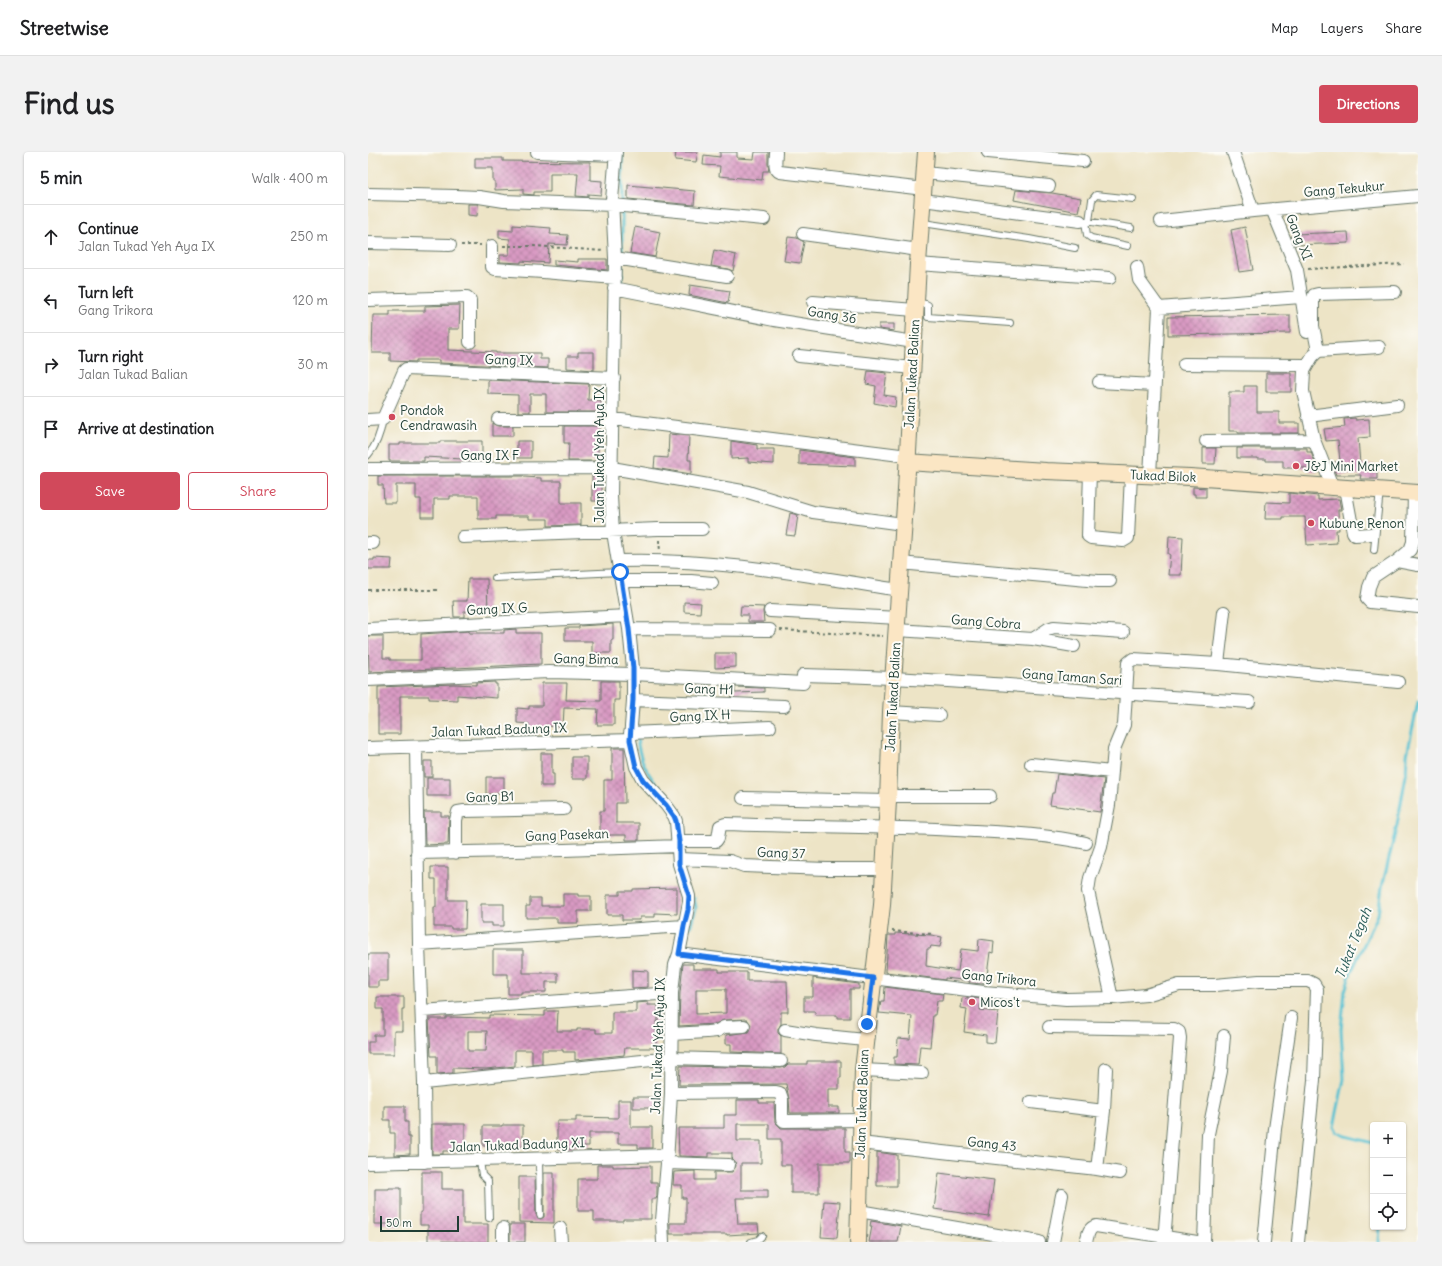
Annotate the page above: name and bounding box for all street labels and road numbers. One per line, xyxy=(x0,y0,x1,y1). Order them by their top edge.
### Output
street label: Gang Tekukur xyxy=(1303,177,1386,201)
street label: Gang XI xyxy=(1282,211,1316,263)
street label: Gang 36 xyxy=(806,303,858,327)
street label: Jalan Tukad Balian xyxy=(901,318,923,429)
street label: Gang IX xyxy=(484,351,534,369)
street label: Jalan Tukad Yeh Aya IX xyxy=(591,387,608,523)
street label: Gang IX F xyxy=(461,447,520,464)
street label: Tukad Bilok xyxy=(1130,466,1197,486)
street label: Gang IX G xyxy=(466,599,528,619)
street label: Gang Cobra xyxy=(950,611,1022,633)
street label: Jalan Tukad Balian xyxy=(882,641,904,752)
street label: Gang Bima xyxy=(553,650,619,668)
street label: Gang Taman Sari xyxy=(1021,665,1123,689)
street label: Gang H1 xyxy=(684,680,734,698)
street label: Gang IX H xyxy=(669,706,731,726)
street label: Jalan Tukad Badung IX xyxy=(431,719,567,741)
street label: Gang B1 xyxy=(466,788,514,806)
street label: Gang Pasekan xyxy=(525,825,610,845)
street label: Gang 37 xyxy=(756,844,806,862)
street label: Gang Trikora xyxy=(961,966,1037,990)
street label: Jalan Tukad Yeh Aya IX xyxy=(647,977,669,1115)
street label: Jalan Tukad Balian xyxy=(852,1048,872,1159)
street label: Gang 43 xyxy=(966,1133,1018,1155)
street label: Jalan Tukad Badung XI xyxy=(449,1134,586,1156)

